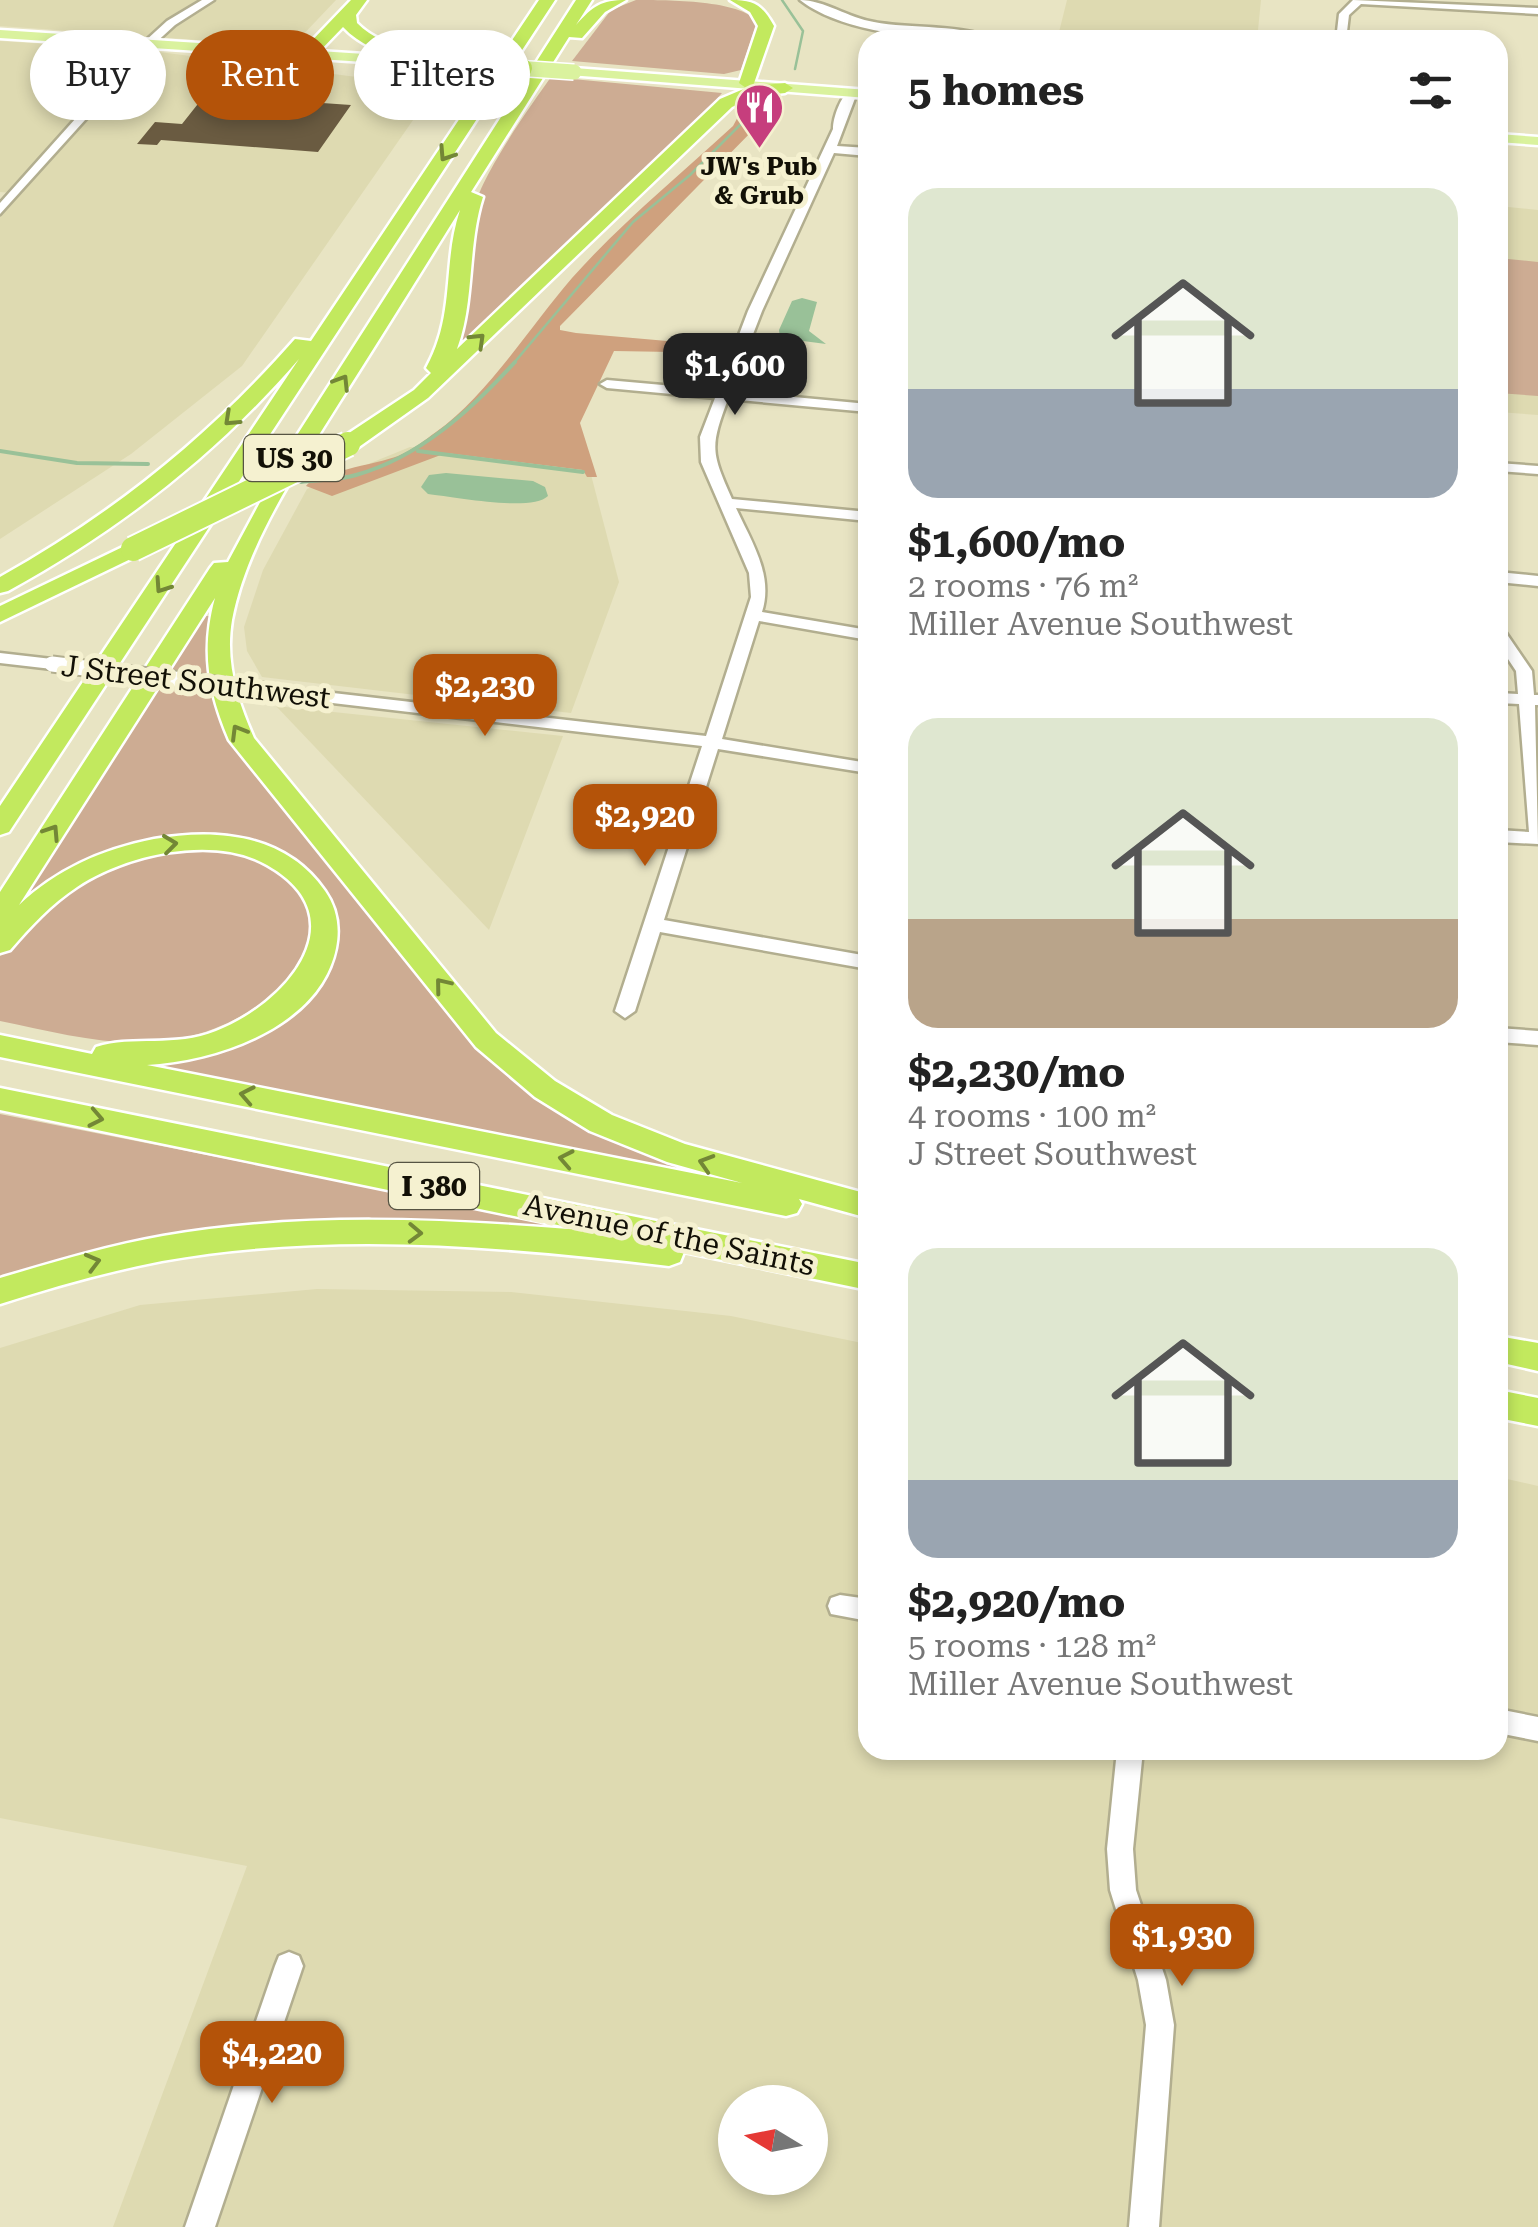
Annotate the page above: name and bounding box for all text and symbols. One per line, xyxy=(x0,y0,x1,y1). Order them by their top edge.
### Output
chip: Buy xyxy=(30,30,166,120)
chip: Rent xyxy=(186,30,334,120)
chip: Filters xyxy=(354,30,530,120)
icon: filters xyxy=(1403,63,1458,118)
text: 5 homes xyxy=(908,66,1084,115)
restaurant icon: JW's Pub & Grub xyxy=(733,82,785,150)
one-way arrow xyxy=(440,143,459,161)
place label: JW's Pub & Grub xyxy=(701,152,817,210)
icon: home xyxy=(1093,253,1273,433)
pin: $1,600 xyxy=(654,333,816,418)
one-way arrow xyxy=(466,334,484,352)
text: $1,600 xyxy=(685,346,785,384)
one-way arrow xyxy=(330,375,349,393)
one-way arrow xyxy=(225,407,243,425)
road number: US 30 xyxy=(244,435,344,481)
text: $1,600/mo xyxy=(908,518,1125,567)
text: 2 rooms · 76 m² xyxy=(908,567,1138,605)
one-way arrow xyxy=(155,575,174,593)
text: Miller Avenue Southwest xyxy=(908,605,1293,643)
street label: J Street Southwest xyxy=(60,648,333,715)
pin: $2,230 xyxy=(404,654,566,739)
text: $2,230 xyxy=(435,667,535,705)
one-way arrow xyxy=(231,725,250,743)
icon: home xyxy=(1093,783,1273,963)
pin: $2,920 xyxy=(564,784,726,869)
text: $2,920 xyxy=(595,797,695,835)
one-way arrow xyxy=(40,825,59,843)
one-way arrow xyxy=(163,834,179,855)
one-way arrow xyxy=(436,978,454,996)
text: $2,230/mo xyxy=(908,1048,1125,1097)
one-way arrow xyxy=(239,1086,256,1107)
text: 4 rooms · 100 m² xyxy=(908,1097,1156,1135)
one-way arrow xyxy=(87,1107,104,1128)
text: J Street Southwest xyxy=(908,1135,1197,1173)
one-way arrow xyxy=(558,1150,575,1171)
one-way arrow xyxy=(698,1154,715,1174)
road number: I 380 xyxy=(389,1163,479,1209)
street label: Avenue of the Saints xyxy=(520,1187,818,1282)
one-way arrow xyxy=(408,1223,424,1244)
one-way arrow xyxy=(84,1253,101,1274)
icon: home xyxy=(1093,1313,1273,1493)
text: $2,920/mo xyxy=(908,1578,1125,1627)
text: 5 rooms · 128 m² xyxy=(908,1627,1156,1665)
text: Miller Avenue Southwest xyxy=(908,1665,1293,1703)
pin: $1,930 xyxy=(1101,1904,1263,1989)
text: $1,930 xyxy=(1132,1917,1232,1955)
pin: $4,220 xyxy=(191,2021,353,2106)
text: $4,220 xyxy=(222,2034,322,2072)
north arrow xyxy=(718,2085,828,2195)
map controls xyxy=(718,2085,828,2195)

